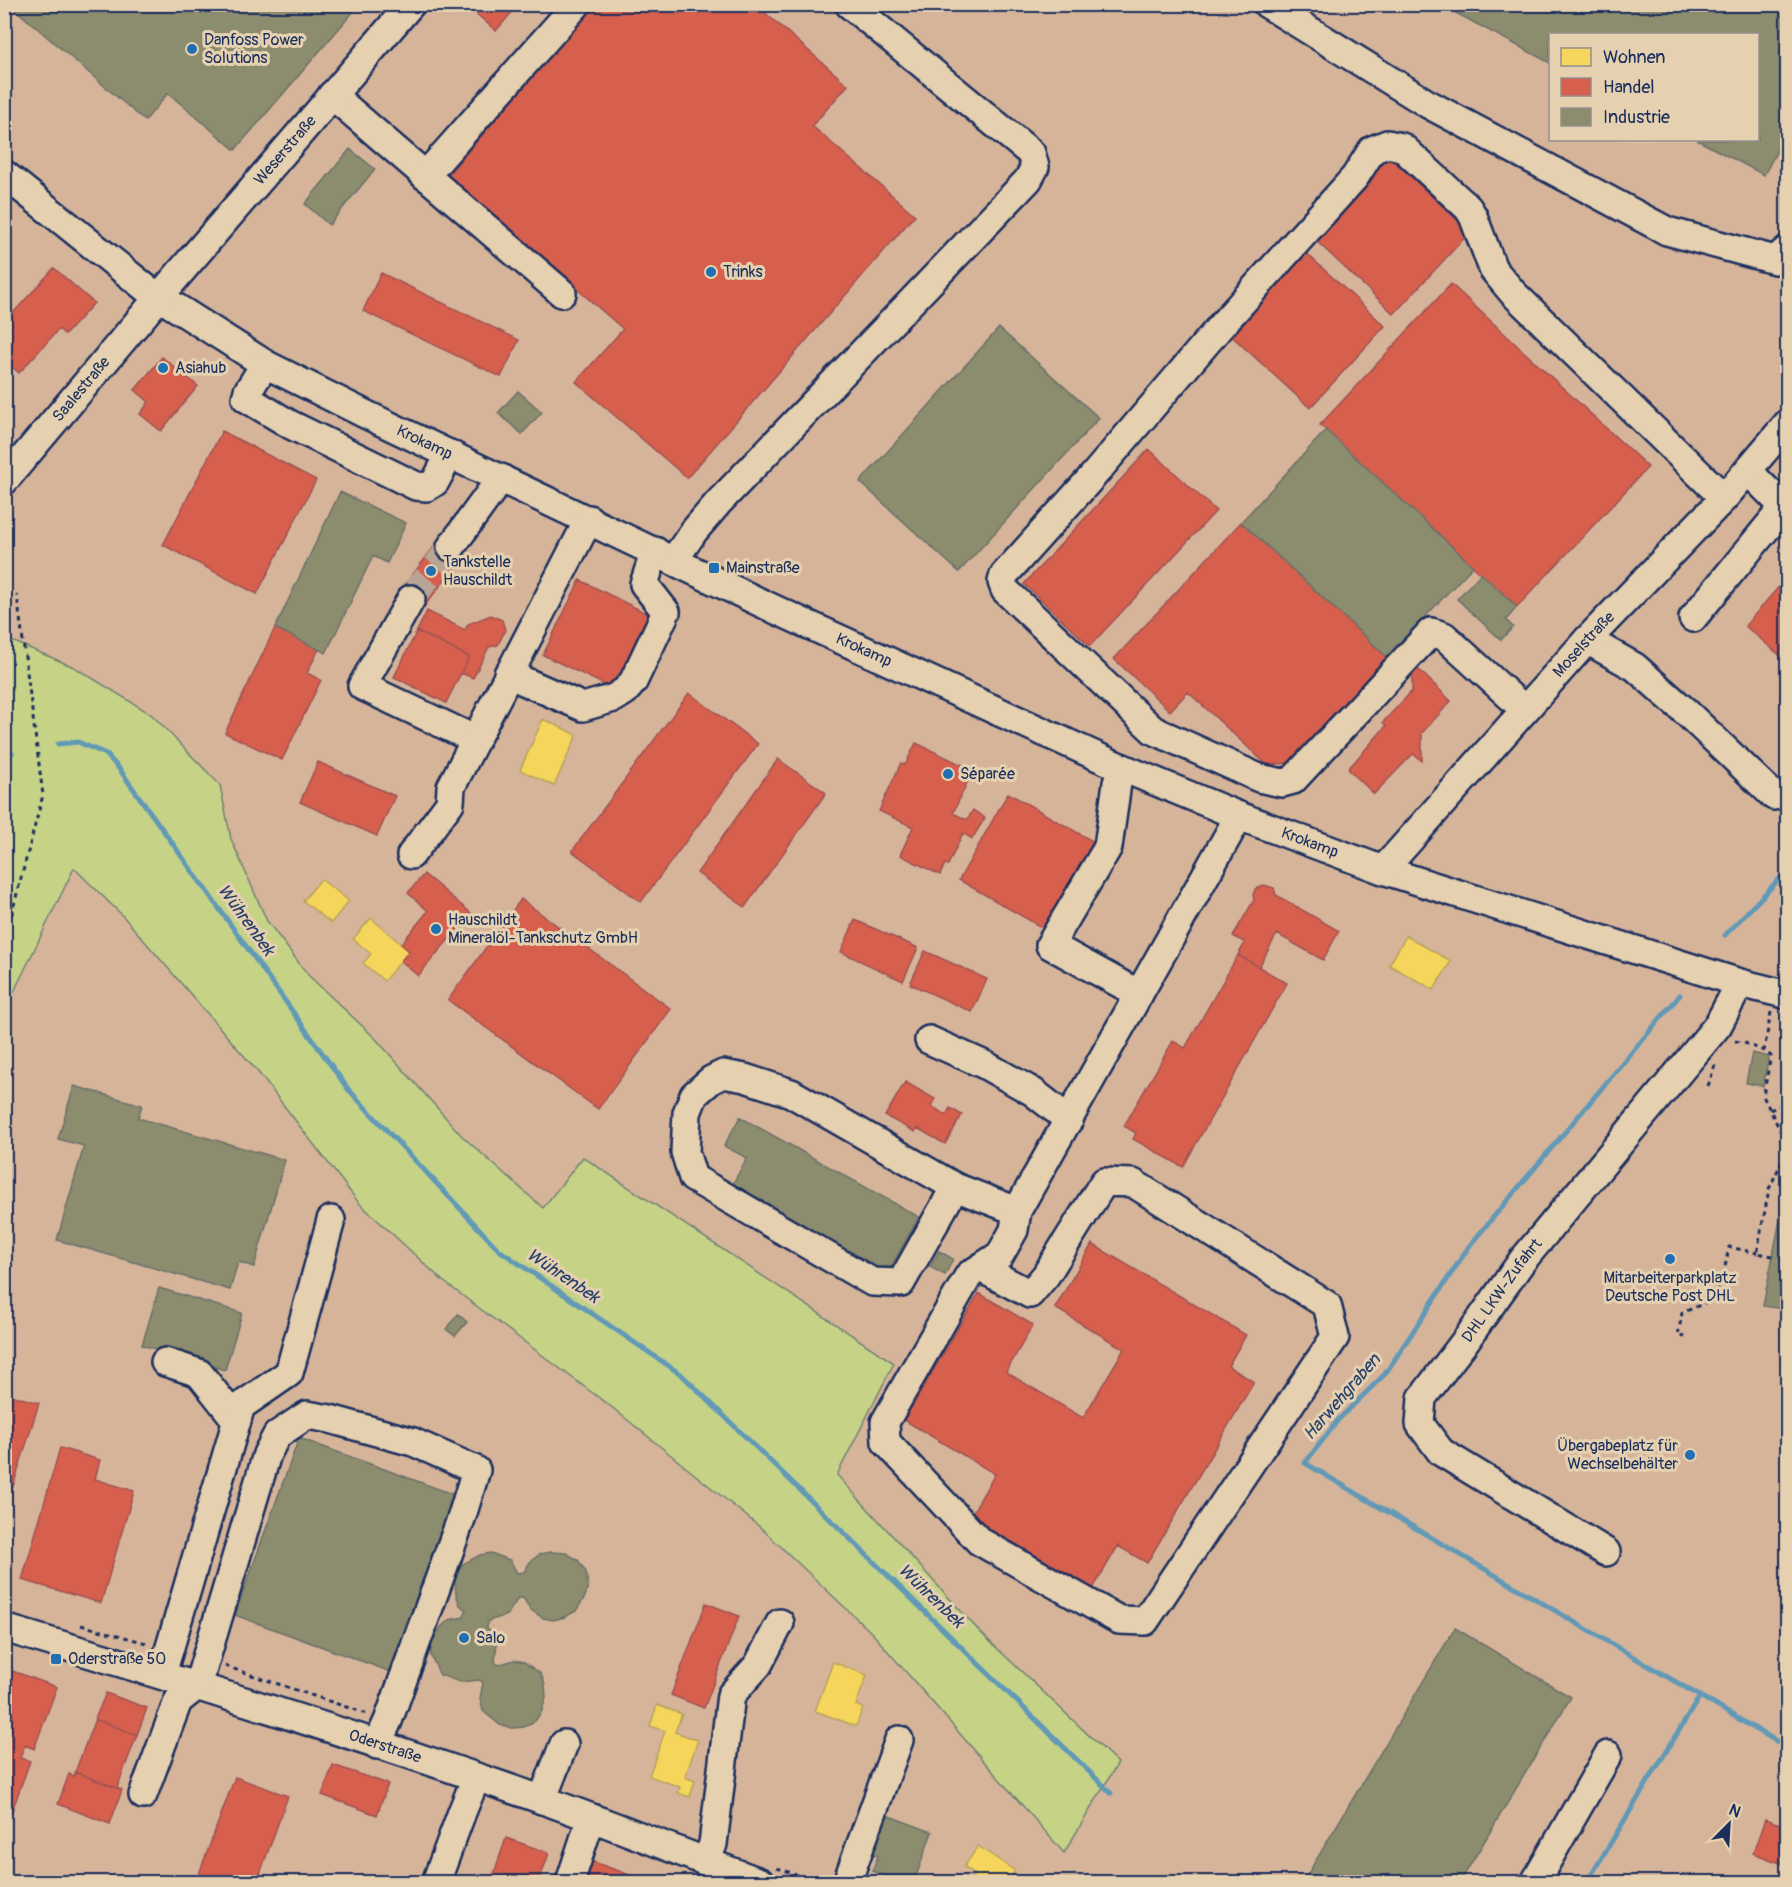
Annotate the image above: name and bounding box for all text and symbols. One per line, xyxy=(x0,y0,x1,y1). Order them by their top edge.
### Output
place label: Danfoss Power Solutions xyxy=(204,30,304,68)
legend xyxy=(1549,33,1759,141)
marker: Danfoss Power Solutions xyxy=(185,42,199,56)
text: Wohnen xyxy=(1603,46,1665,69)
text: Handel xyxy=(1603,76,1655,99)
text: Industrie xyxy=(1603,106,1670,129)
street label: Weserstraße xyxy=(250,111,321,189)
place label: Trinks xyxy=(723,262,763,282)
marker: Trinks xyxy=(704,265,718,279)
street label: Saalestraße xyxy=(48,352,115,426)
place label: Asiahub xyxy=(175,358,226,378)
marker: Asiahub xyxy=(156,361,170,375)
street label: Krokamp xyxy=(393,421,456,464)
place label: Tankstelle Hauschildt xyxy=(443,552,513,590)
place label: Mainstraße xyxy=(726,558,800,578)
marker: Mainstraße xyxy=(707,561,721,575)
marker: Tankstelle Hauschildt xyxy=(424,564,438,578)
street label: Moselstraße xyxy=(1549,607,1619,682)
street label: Krokamp xyxy=(833,629,895,671)
place label: Séparée xyxy=(960,764,1015,784)
marker: Séparée xyxy=(941,767,955,781)
street label: Krokamp xyxy=(1278,823,1341,862)
water label: Wührenbek xyxy=(212,880,281,962)
place label: Hauschildt Mineralöl-Tankschutz GmbH xyxy=(448,910,638,948)
marker: Hauschildt Mineralöl-Tankschutz GmbH xyxy=(429,922,443,936)
street label: DHL LKW-Zufahrt xyxy=(1457,1234,1547,1346)
water label: Wührenbek xyxy=(522,1243,605,1310)
marker: Mitarbeiterparkplatz Deutsche Post DHL xyxy=(1663,1252,1677,1266)
place label: Mitarbeiterparkplatz Deutsche Post DHL xyxy=(1603,1268,1737,1306)
water label: Harwehgraben xyxy=(1298,1348,1386,1445)
place label: Übergabeplatz für Wechselbehälter xyxy=(1557,1436,1678,1474)
marker: Übergabeplatz für Wechselbehälter xyxy=(1683,1448,1697,1462)
water label: Wührenbek xyxy=(893,1559,970,1634)
place label: Salo xyxy=(476,1628,506,1648)
marker: Salo xyxy=(457,1631,471,1645)
place label: Oderstraße 50 xyxy=(68,1649,166,1669)
marker: Oderstraße 50 xyxy=(49,1652,63,1666)
street label: Oderstraße xyxy=(346,1725,424,1768)
north arrow xyxy=(1699,1794,1759,1854)
text: N xyxy=(1726,1800,1744,1823)

